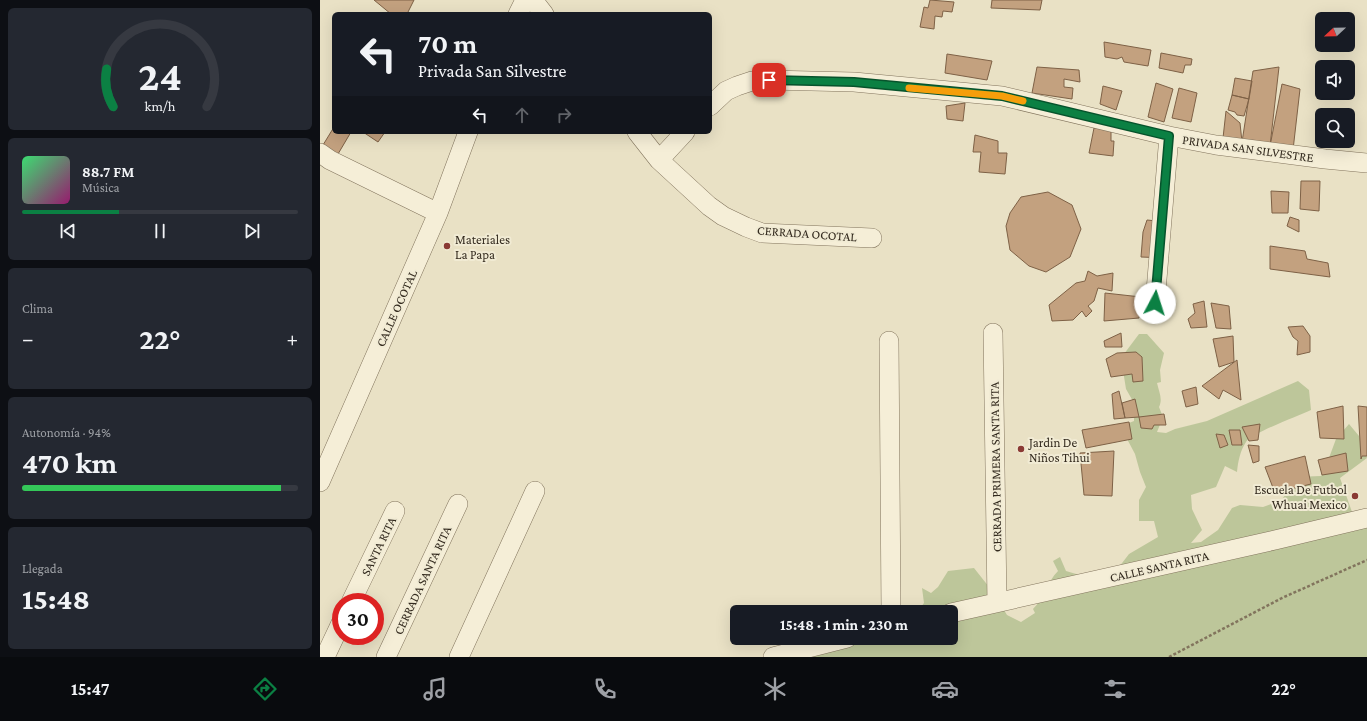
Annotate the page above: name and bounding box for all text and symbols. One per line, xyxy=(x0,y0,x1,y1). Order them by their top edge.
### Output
north arrow xyxy=(1315,12,1355,52)
map controls xyxy=(1315,12,1355,148)
icon: left xyxy=(352,28,404,80)
text: 70 m xyxy=(418,28,477,59)
text: 24 xyxy=(138,53,182,99)
button: sound xyxy=(1315,60,1355,100)
text: Privada San Silvestre xyxy=(418,61,566,81)
pin xyxy=(752,63,786,97)
icon: arrive xyxy=(758,69,780,91)
text: km/h xyxy=(145,97,176,113)
icon: left xyxy=(469,104,491,126)
icon: ahead xyxy=(511,104,533,126)
icon: right xyxy=(553,104,575,126)
button: search xyxy=(1315,108,1355,148)
street label: PRIVADA SAN SILVESTRE xyxy=(1181,132,1315,165)
text: 88.7 FM xyxy=(82,164,134,180)
text: Música xyxy=(82,180,120,195)
icon: previous xyxy=(57,220,79,242)
icon: pause xyxy=(149,220,171,242)
icon: next xyxy=(241,220,263,242)
street label: CERRADA OCOTAL xyxy=(757,223,858,245)
place label: Materiales La Papa xyxy=(455,232,510,262)
marker: Materiales La Papa xyxy=(442,241,452,251)
street label: CALLE OCOTAL xyxy=(373,267,420,349)
position arrow xyxy=(1134,282,1176,324)
text: Clima xyxy=(22,301,53,316)
text: 22° xyxy=(139,322,181,355)
text: − xyxy=(22,326,34,351)
text: + xyxy=(286,326,298,351)
street label: CERRADA PRIMERA SANTA RITA xyxy=(987,381,1004,552)
text: Autonomía · 94% xyxy=(22,425,111,440)
place label: Jardin De Niños Tihui xyxy=(1028,435,1090,465)
marker: Jardin De Niños Tihui xyxy=(1016,444,1026,454)
text: 470 km xyxy=(22,446,117,479)
place label: Escuela De Futbol Whuai Mexico xyxy=(1254,482,1348,512)
marker: Escuela De Futbol Whuai Mexico xyxy=(1350,491,1360,501)
street label: SANTA RITA xyxy=(358,514,399,578)
street label: CERRADA SANTA RITA xyxy=(391,523,454,637)
street label: CALLE SANTA RITA xyxy=(1108,548,1211,585)
text: Llegada xyxy=(22,561,63,576)
text: 15:48 xyxy=(22,582,90,615)
speed limit sign: 30 xyxy=(332,593,384,645)
text: 15:48 · 1 min · 230 m xyxy=(780,617,908,633)
icon: directions xyxy=(251,675,279,703)
icon: music xyxy=(421,675,449,703)
icon: phone xyxy=(591,675,619,703)
icon: climate xyxy=(761,675,789,703)
icon: car xyxy=(931,675,959,703)
icon: filters xyxy=(1101,675,1129,703)
text: 15:47 xyxy=(71,679,110,699)
text: 22° xyxy=(1271,679,1296,699)

